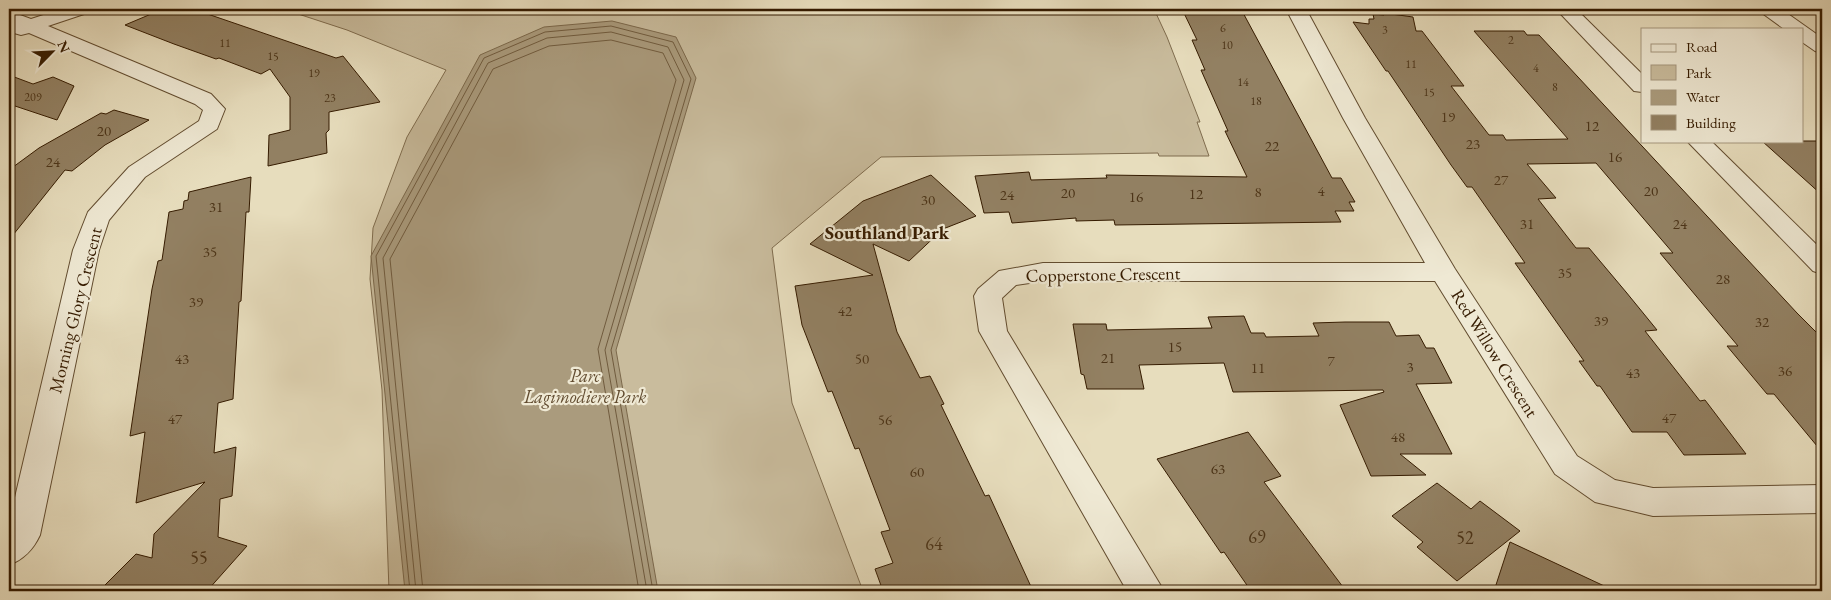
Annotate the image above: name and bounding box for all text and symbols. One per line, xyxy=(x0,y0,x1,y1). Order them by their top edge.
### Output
house number: 6 xyxy=(1220,20,1226,36)
house number: 3 xyxy=(1382,22,1388,38)
north arrow xyxy=(28,28,78,78)
legend xyxy=(1641,28,1804,142)
house number: 2 xyxy=(1508,32,1514,48)
house number: 11 xyxy=(219,35,231,51)
house number: 10 xyxy=(1221,37,1233,53)
text: Road xyxy=(1686,37,1718,56)
text: N xyxy=(53,38,75,56)
house number: 15 xyxy=(267,48,279,64)
house number: 11 xyxy=(1405,56,1417,72)
house number: 4 xyxy=(1533,60,1539,76)
text: Park xyxy=(1686,63,1713,82)
house number: 19 xyxy=(308,65,320,81)
house number: 14 xyxy=(1237,74,1249,90)
house number: 8 xyxy=(1552,79,1558,95)
house number: 15 xyxy=(1423,84,1435,100)
text: Water xyxy=(1686,87,1720,106)
house number: 209 xyxy=(24,89,42,105)
house number: 23 xyxy=(324,90,336,106)
house number: 18 xyxy=(1250,93,1262,109)
house number: 19 xyxy=(1441,107,1455,126)
text: Building xyxy=(1686,113,1736,132)
house number: 12 xyxy=(1585,116,1600,135)
house number: 20 xyxy=(97,121,111,140)
house number: 23 xyxy=(1466,134,1480,153)
house number: 22 xyxy=(1265,136,1280,155)
house number: 16 xyxy=(1608,147,1622,166)
house number: 24 xyxy=(46,152,61,171)
house number: 27 xyxy=(1494,170,1509,189)
house number: 4 xyxy=(1317,181,1325,200)
house number: 20 xyxy=(1644,181,1658,200)
house number: 8 xyxy=(1254,182,1262,201)
house number: 20 xyxy=(1061,183,1075,202)
house number: 12 xyxy=(1189,184,1204,203)
house number: 24 xyxy=(1000,185,1015,204)
house number: 16 xyxy=(1129,187,1143,206)
house number: 30 xyxy=(921,190,935,209)
house number: 31 xyxy=(209,197,223,216)
house number: 31 xyxy=(1520,214,1534,233)
house number: 24 xyxy=(1673,214,1688,233)
district label: Southland Park xyxy=(825,220,950,245)
street label: Morning Glory Crescent xyxy=(43,224,107,395)
house number: 35 xyxy=(203,242,217,261)
street label: Copperstone Crescent xyxy=(1025,261,1181,287)
house number: 35 xyxy=(1558,263,1572,282)
house number: 28 xyxy=(1716,269,1730,288)
street label: Red Willow Crescent xyxy=(1446,285,1544,422)
house number: 39 xyxy=(189,292,203,311)
house number: 42 xyxy=(838,301,853,320)
house number: 39 xyxy=(1594,311,1608,330)
house number: 32 xyxy=(1755,312,1770,331)
house number: 15 xyxy=(1168,337,1182,356)
house number: 21 xyxy=(1101,348,1115,367)
house number: 43 xyxy=(175,349,189,368)
house number: 50 xyxy=(855,349,869,368)
house number: 7 xyxy=(1327,351,1335,370)
house number: 3 xyxy=(1406,357,1414,376)
house number: 11 xyxy=(1251,358,1265,377)
house number: 36 xyxy=(1778,361,1792,380)
house number: 43 xyxy=(1626,363,1640,382)
park label: Parc Lagimodiere Park xyxy=(523,364,646,409)
house number: 47 xyxy=(1662,408,1677,427)
house number: 47 xyxy=(168,409,183,428)
house number: 56 xyxy=(878,410,892,429)
house number: 48 xyxy=(1391,427,1405,446)
house number: 63 xyxy=(1211,459,1225,478)
house number: 60 xyxy=(910,462,924,481)
house number: 69 xyxy=(1248,525,1266,548)
house number: 52 xyxy=(1456,526,1474,549)
house number: 64 xyxy=(925,532,943,555)
house number: 55 xyxy=(190,546,208,569)

